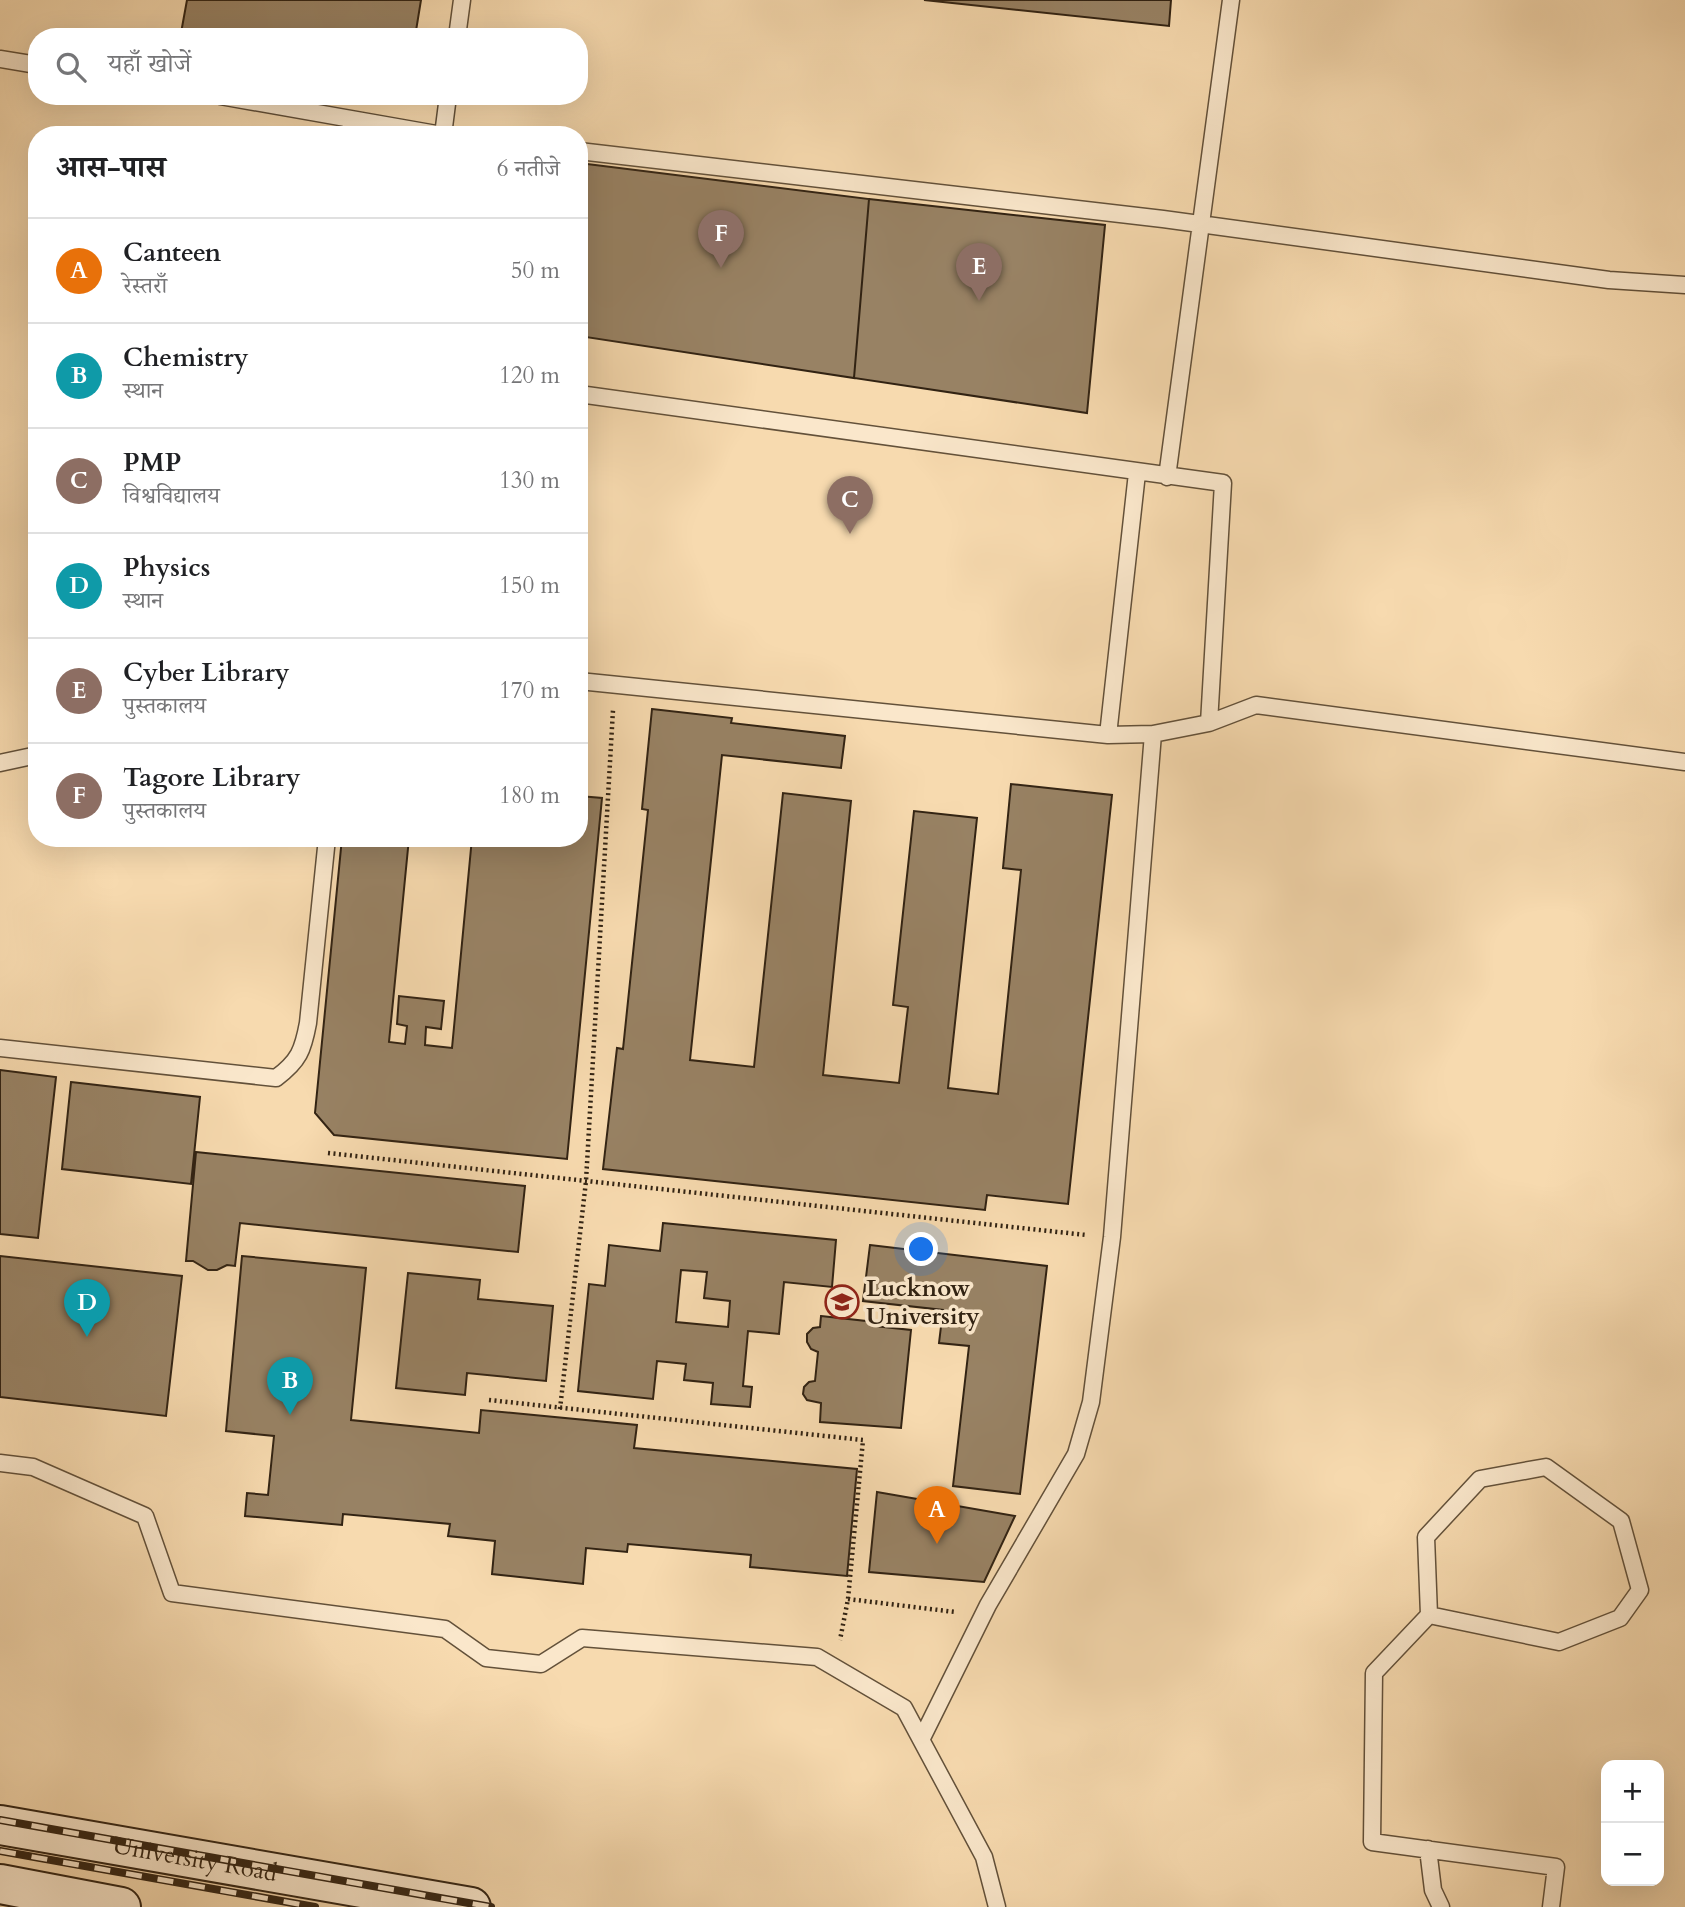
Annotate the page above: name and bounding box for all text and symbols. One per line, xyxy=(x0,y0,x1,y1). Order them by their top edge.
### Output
search box xyxy=(28,28,588,105)
text: यहाँ खोजें xyxy=(108,46,191,81)
icon: search xyxy=(52,48,90,86)
text: आस-पास xyxy=(56,147,166,188)
text: 6 नतीजे xyxy=(497,153,560,184)
pin: F xyxy=(698,210,744,268)
text: Canteen xyxy=(123,235,221,270)
pin: E xyxy=(956,243,1002,301)
text: A xyxy=(70,255,88,286)
text: 50 m xyxy=(511,255,560,286)
text: रेस्तराँ xyxy=(123,270,167,301)
text: Chemistry xyxy=(123,340,248,375)
text: B xyxy=(71,360,87,391)
text: 120 m xyxy=(499,360,560,391)
text: स्थान xyxy=(123,375,163,406)
text: PMP xyxy=(123,445,181,480)
text: C xyxy=(70,465,88,496)
text: 130 m xyxy=(499,465,560,496)
pin: C xyxy=(827,476,873,534)
text: विश्वविद्यालय xyxy=(123,480,220,511)
text: Physics xyxy=(123,550,210,585)
text: D xyxy=(69,570,89,601)
text: 150 m xyxy=(499,570,560,601)
text: स्थान xyxy=(123,585,163,616)
text: Cyber Library xyxy=(123,655,290,690)
text: E xyxy=(72,675,86,706)
text: 170 m xyxy=(499,675,560,706)
text: पुस्तकालय xyxy=(123,690,206,721)
text: Tagore Library xyxy=(123,760,300,795)
text: F xyxy=(72,780,86,811)
text: 180 m xyxy=(499,780,560,811)
text: पुस्तकालय xyxy=(123,795,206,826)
your location xyxy=(904,1232,938,1266)
place label: Lucknow University xyxy=(866,1272,980,1333)
pin: D xyxy=(64,1279,110,1337)
school or university icon: Lucknow University xyxy=(823,1283,861,1321)
pin: B xyxy=(267,1357,313,1415)
pin: A xyxy=(914,1486,960,1544)
map controls xyxy=(1601,1760,1664,1886)
button: + xyxy=(1601,1760,1664,1823)
button: − xyxy=(1601,1823,1664,1886)
street label: University Road xyxy=(110,1828,280,1889)

